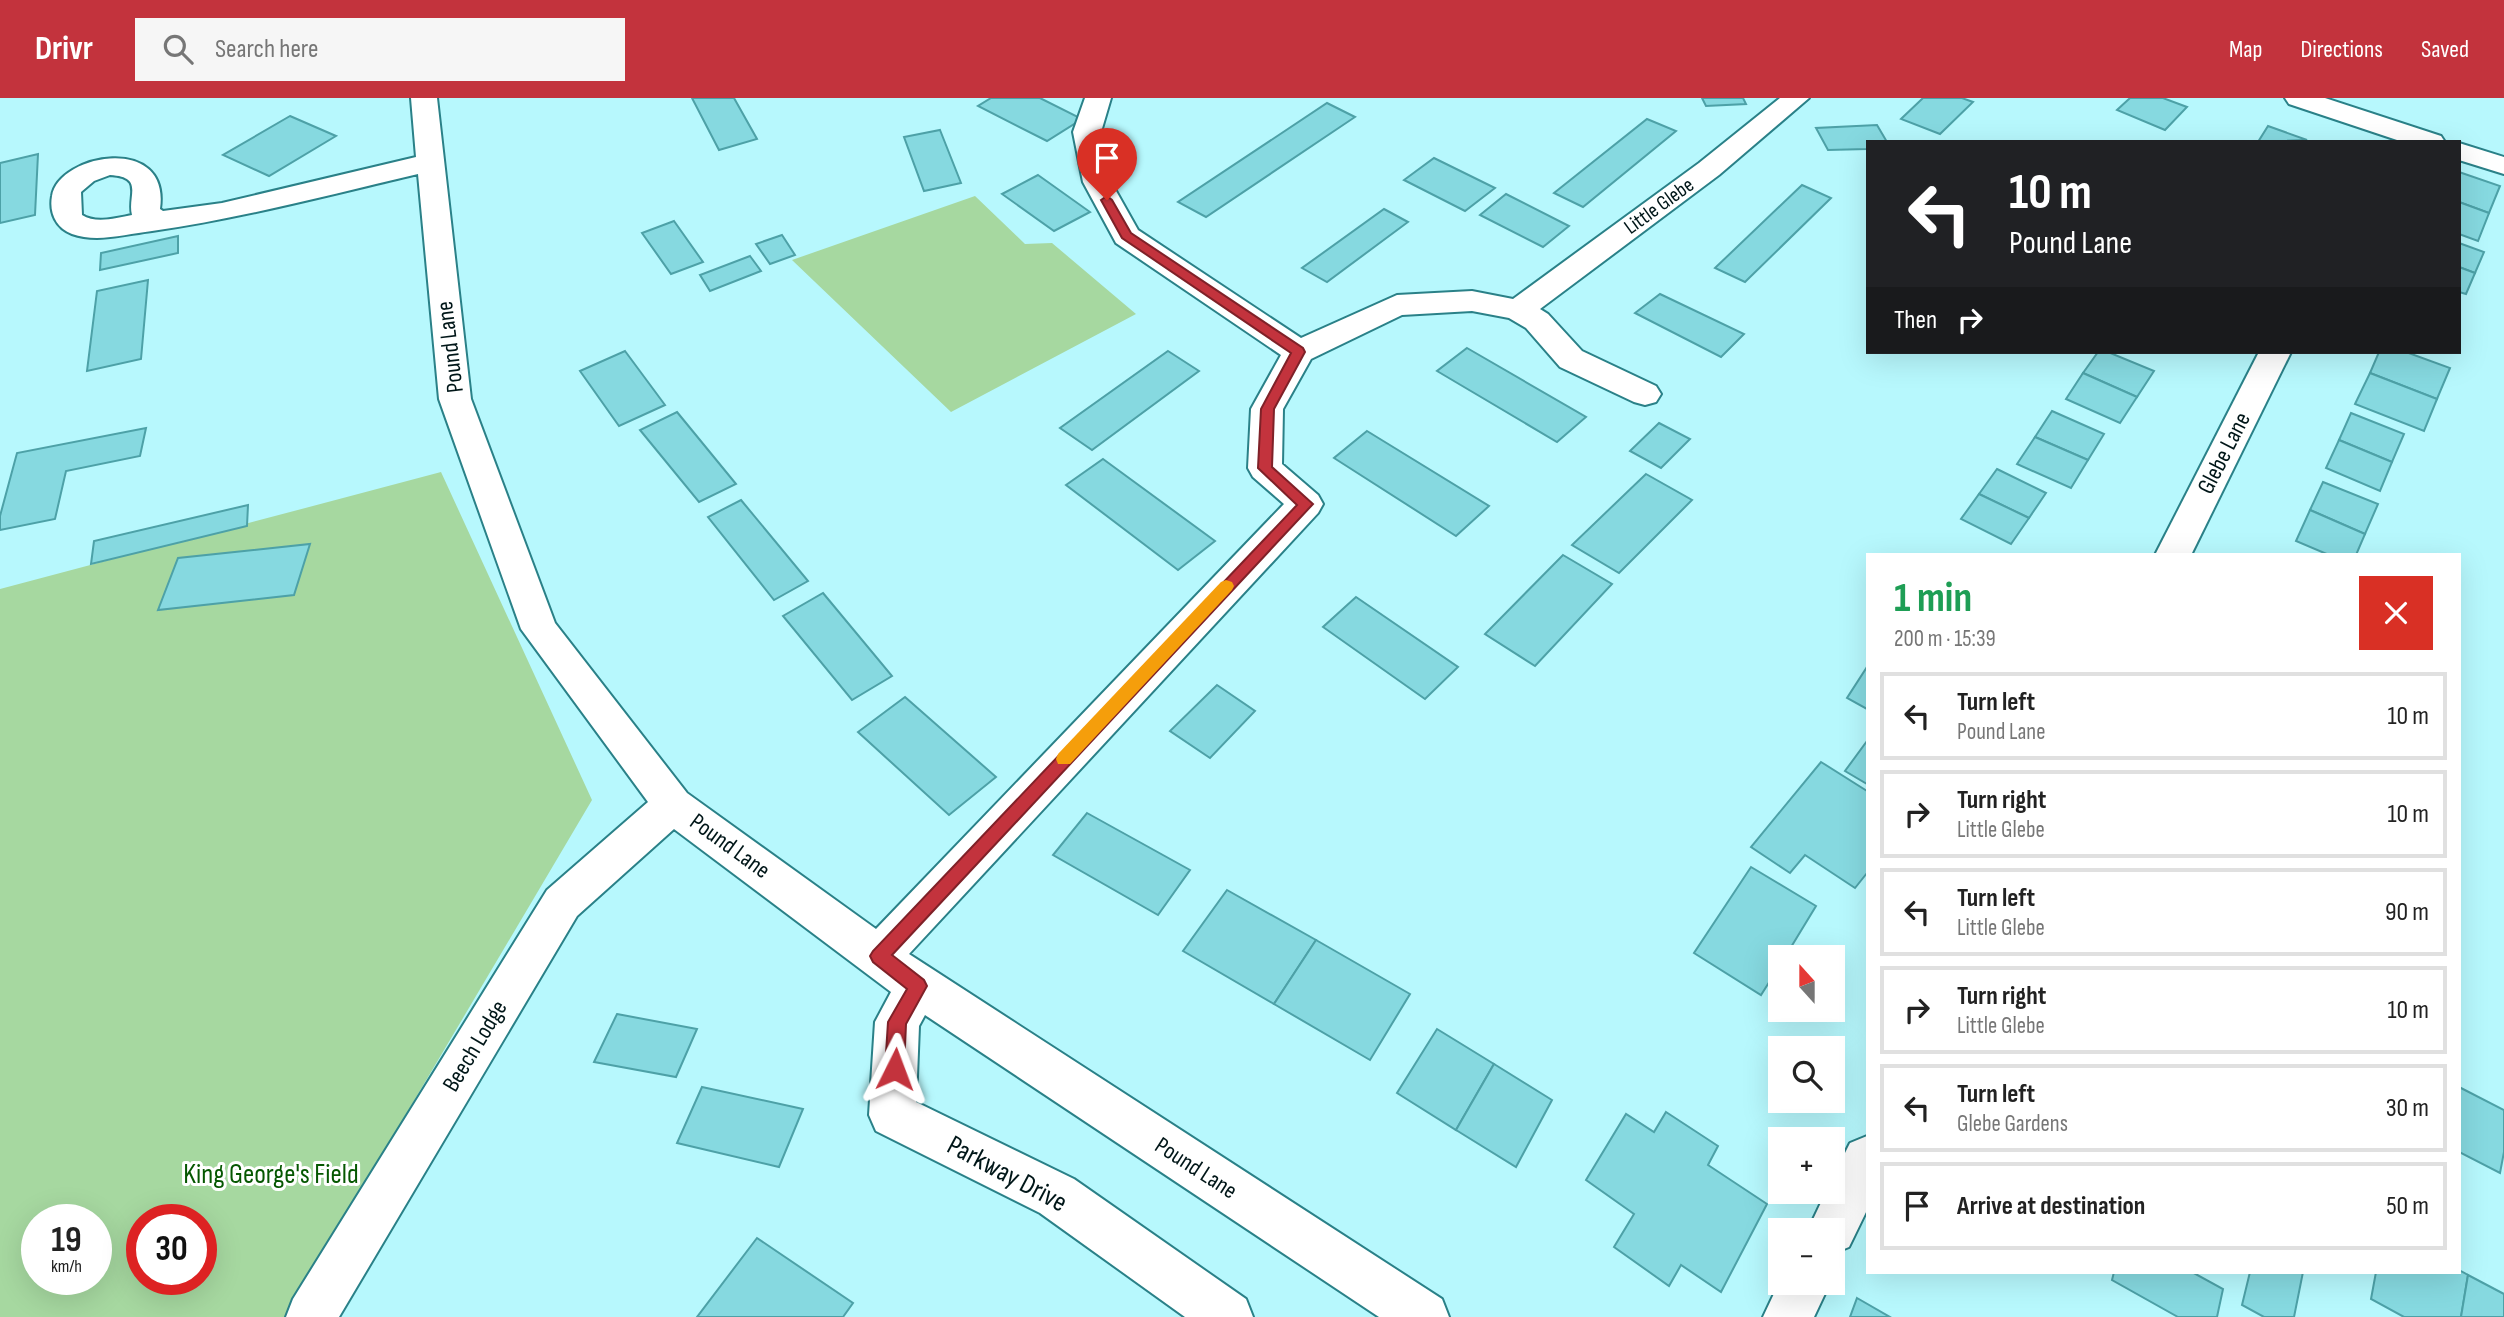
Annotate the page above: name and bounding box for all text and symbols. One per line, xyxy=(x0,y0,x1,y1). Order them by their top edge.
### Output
search box xyxy=(135,18,625,81)
text: Drivr xyxy=(35,29,93,69)
icon: search xyxy=(159,30,197,68)
text: Search here xyxy=(215,34,318,65)
text: Map xyxy=(2229,35,2262,64)
text: Directions xyxy=(2300,35,2383,64)
text: Saved xyxy=(2421,35,2469,64)
pin xyxy=(1077,128,1137,200)
icon: arrive xyxy=(1088,139,1126,177)
text: 10 m xyxy=(2009,164,2092,223)
icon: left xyxy=(1894,168,1985,259)
street label: Little Glebe xyxy=(1619,172,1699,240)
text: Pound Lane xyxy=(2009,224,2132,263)
street label: Pound Lane xyxy=(430,299,470,395)
icon: right xyxy=(1951,301,1989,339)
text: Then xyxy=(1894,305,1937,336)
street label: Glebe Lane xyxy=(2191,407,2257,499)
text: 1 min xyxy=(1894,573,1972,624)
button: close xyxy=(2359,576,2433,650)
text: 200 m · 15:39 xyxy=(1894,625,1996,653)
text: Turn left xyxy=(1957,687,2035,718)
icon: left xyxy=(1898,697,1936,735)
text: 10 m xyxy=(2387,701,2429,732)
text: Pound Lane xyxy=(1957,718,2045,746)
text: Turn right xyxy=(1957,785,2046,816)
icon: right xyxy=(1898,795,1936,833)
text: 10 m xyxy=(2387,799,2429,830)
street label: Pound Lane xyxy=(684,807,776,885)
text: Little Glebe xyxy=(1957,816,2045,844)
text: Turn left xyxy=(1957,883,2035,914)
icon: left xyxy=(1898,893,1936,931)
text: 90 m xyxy=(2385,897,2429,928)
text: Little Glebe xyxy=(1957,914,2045,942)
north arrow xyxy=(1768,945,1844,1022)
map controls xyxy=(1768,945,1845,1295)
text: Turn right xyxy=(1957,981,2046,1012)
icon: right xyxy=(1898,991,1936,1029)
street label: Beech Lodge xyxy=(436,995,514,1097)
text: 10 m xyxy=(2387,995,2429,1026)
text: Little Glebe xyxy=(1957,1012,2045,1040)
position arrow xyxy=(858,1032,932,1106)
button: search xyxy=(1768,1036,1845,1113)
text: Turn left xyxy=(1957,1079,2035,1110)
icon: left xyxy=(1898,1089,1936,1127)
text: 30 m xyxy=(2386,1093,2429,1124)
text: Glebe Gardens xyxy=(1957,1110,2068,1138)
button: + xyxy=(1768,1127,1845,1204)
street label: Parkway Drive xyxy=(941,1129,1073,1219)
street label: Pound Lane xyxy=(1149,1131,1243,1205)
park label: King George's Field xyxy=(183,1158,359,1191)
icon: arrive xyxy=(1898,1187,1936,1225)
text: Arrive at destination xyxy=(1957,1191,2145,1222)
text: 50 m xyxy=(2386,1191,2429,1222)
speed limit sign: 30 xyxy=(126,1204,217,1295)
button: − xyxy=(1768,1218,1845,1295)
text: 19 xyxy=(51,1219,82,1262)
text: km/h xyxy=(51,1256,82,1277)

